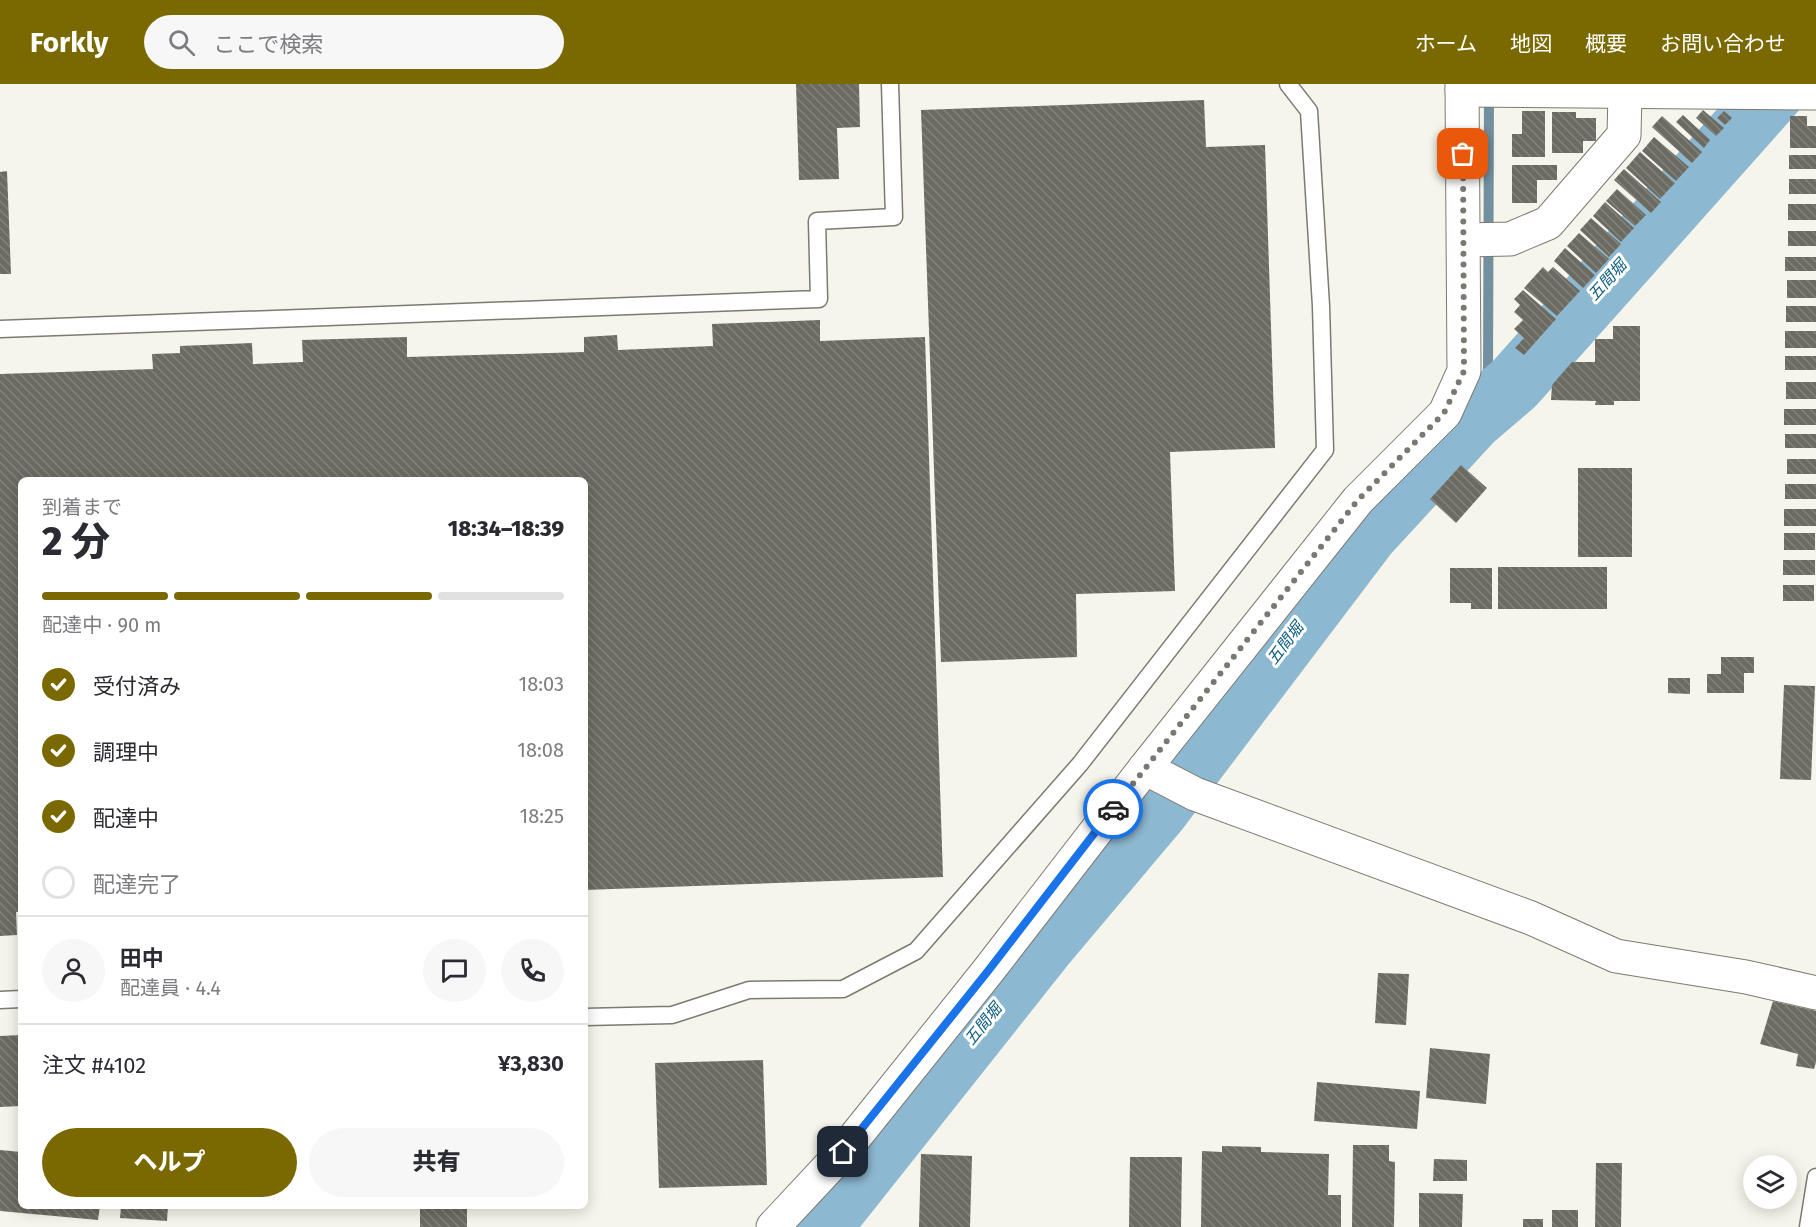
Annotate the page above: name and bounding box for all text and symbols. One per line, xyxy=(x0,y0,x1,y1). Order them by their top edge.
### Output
search box xyxy=(144,15,564,69)
text: Forkly xyxy=(30,26,108,59)
icon: search xyxy=(165,26,198,59)
text: ここで検索 xyxy=(213,31,323,58)
text: ホーム xyxy=(1415,31,1477,57)
text: 地図 xyxy=(1510,31,1552,57)
text: 概要 xyxy=(1585,31,1627,57)
text: お問い合わせ xyxy=(1660,31,1786,57)
pin xyxy=(1437,128,1488,179)
icon: bag xyxy=(1446,137,1479,170)
water label: 五間堀 xyxy=(1584,254,1632,304)
text: 到着まで xyxy=(42,495,122,519)
text: 18:34–18:39 xyxy=(448,515,564,542)
text: 2 分 xyxy=(42,519,110,565)
text: 配達中 · 90 m xyxy=(42,613,162,637)
water label: 五間堀 xyxy=(1263,616,1309,668)
icon: check xyxy=(42,668,75,701)
text: 18:03 xyxy=(519,672,564,696)
text: 受付済み xyxy=(93,673,181,700)
icon: check xyxy=(42,734,75,767)
text: 18:08 xyxy=(517,738,564,762)
text: 調理中 xyxy=(93,739,159,766)
courier xyxy=(1083,779,1143,839)
icon: car xyxy=(1097,793,1130,826)
icon: check xyxy=(42,800,75,833)
text: 18:25 xyxy=(520,804,564,828)
text: 配達中 xyxy=(93,805,159,832)
text: 配達完了 xyxy=(93,871,181,898)
button: person xyxy=(42,939,105,1002)
button: chat xyxy=(423,939,486,1002)
button: phone xyxy=(501,939,564,1002)
text: 田中 xyxy=(120,945,164,972)
text: 配達員 · 4.4 xyxy=(120,976,221,1000)
water label: 五間堀 xyxy=(961,997,1007,1049)
text: ¥3,830 xyxy=(498,1050,564,1077)
text: 注文 #4102 xyxy=(42,1052,146,1079)
pin xyxy=(817,1126,868,1177)
button: ヘルプ xyxy=(42,1128,297,1197)
button: 共有 xyxy=(309,1128,564,1197)
icon: home xyxy=(826,1135,859,1168)
map controls xyxy=(1743,1155,1797,1209)
button: layers xyxy=(1743,1155,1797,1209)

